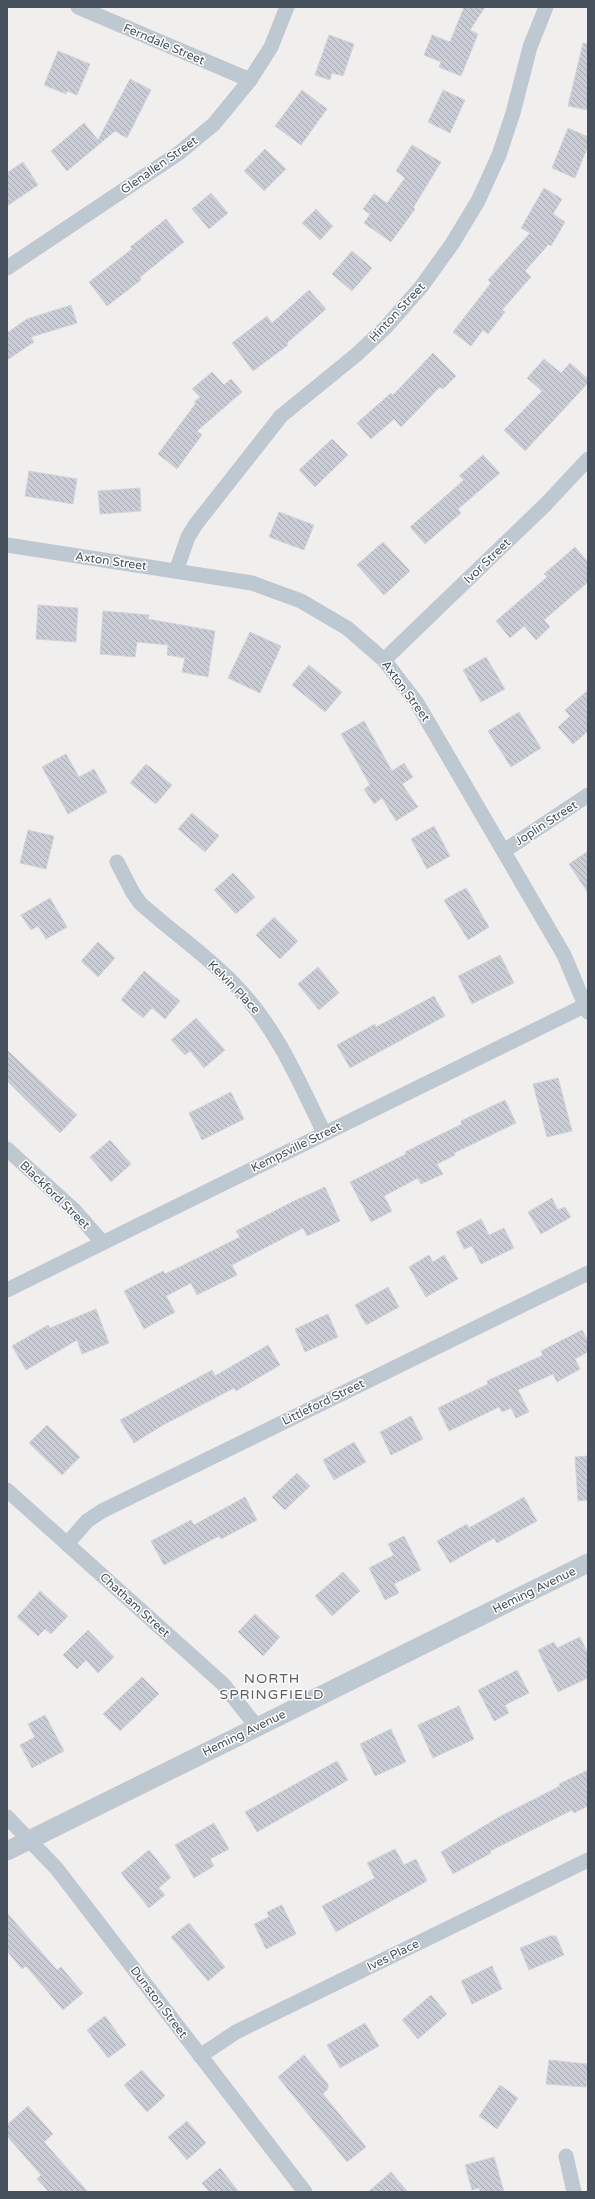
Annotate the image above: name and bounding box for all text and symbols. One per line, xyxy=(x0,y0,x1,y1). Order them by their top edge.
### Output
street label: Ferndale Street xyxy=(121,21,207,68)
street label: Glenallen Street xyxy=(118,133,200,197)
street label: Hinton Street xyxy=(366,279,428,344)
street label: Ivor Street xyxy=(461,535,513,586)
street label: Axton Street xyxy=(74,549,148,573)
street label: Axton Street xyxy=(379,658,433,725)
street label: Joplin Street xyxy=(512,798,580,848)
street label: Kelvin Place xyxy=(205,958,263,1017)
street label: Kempsville Street xyxy=(249,1119,344,1175)
street label: Blackford Street xyxy=(17,1158,93,1232)
street label: Littleford Street xyxy=(280,1376,367,1428)
street label: Heming Avenue xyxy=(490,1564,578,1616)
street label: Chatham Street xyxy=(97,1570,173,1640)
district label: NORTH SPRINGFIELD xyxy=(220,1670,324,1703)
street label: Heming Avenue xyxy=(200,1707,288,1759)
street label: Ives Place xyxy=(365,1936,421,1974)
street label: Dunston Street xyxy=(128,1964,191,2041)

